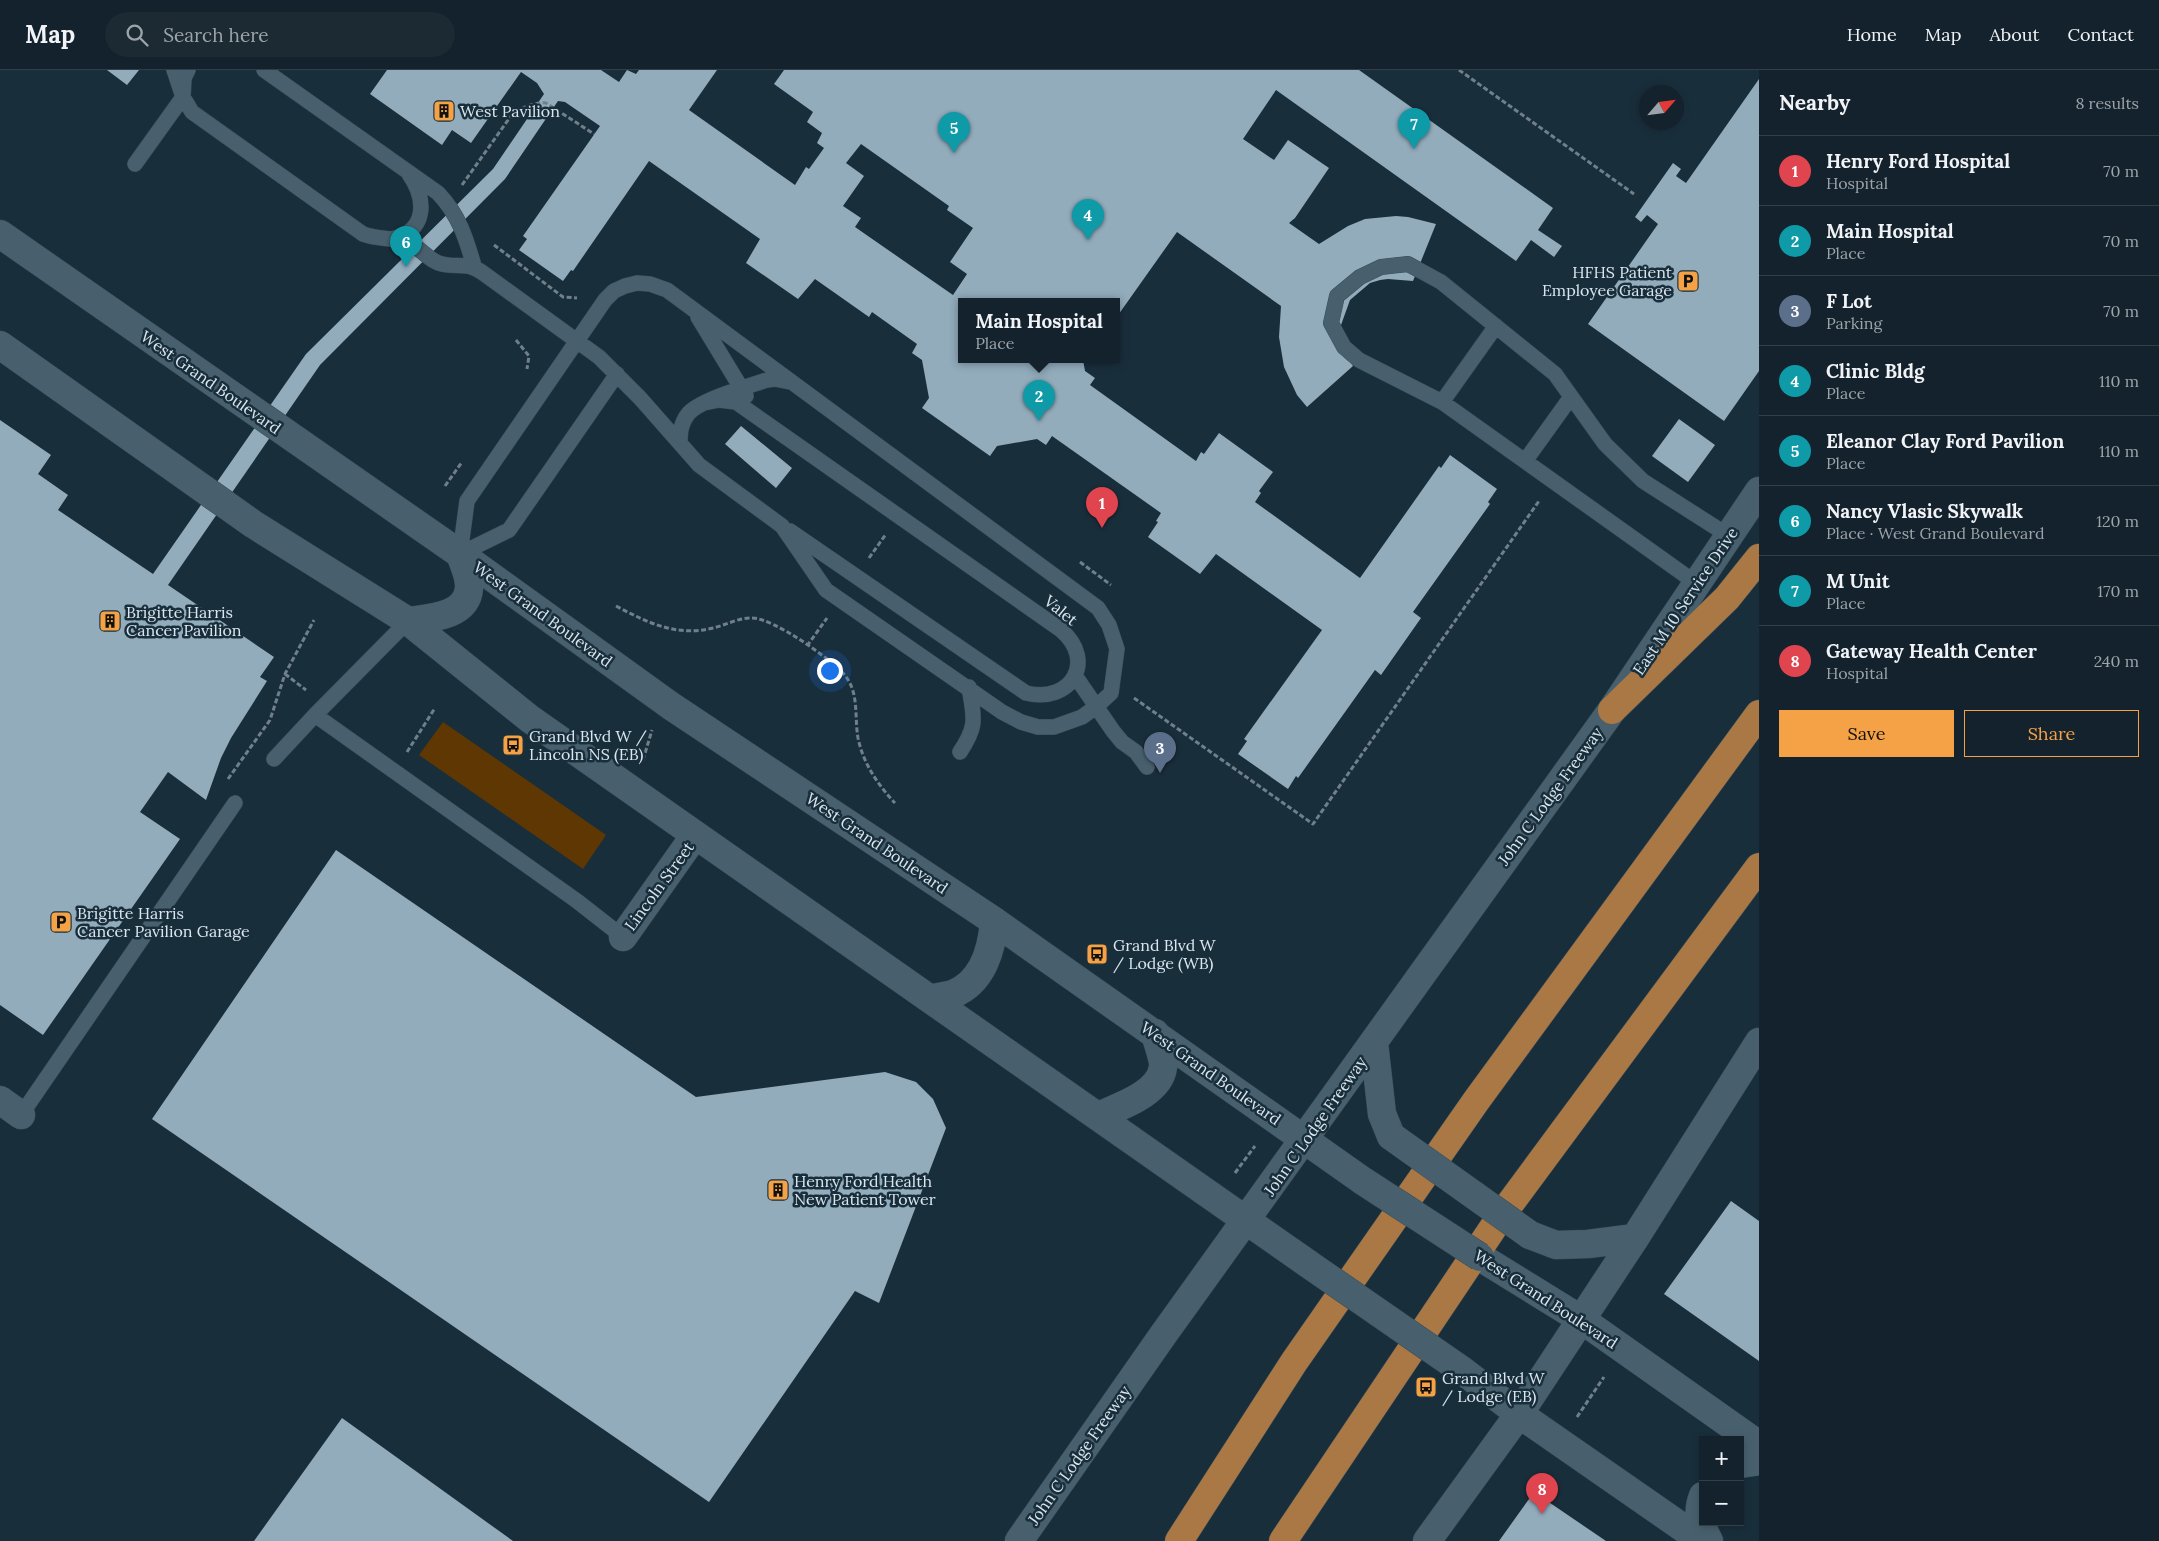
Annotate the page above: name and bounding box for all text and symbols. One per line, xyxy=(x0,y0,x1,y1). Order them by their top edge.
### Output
search box xyxy=(105,12,455,57)
text: Map xyxy=(25,19,75,50)
icon: search xyxy=(123,21,151,49)
text: Search here xyxy=(163,23,269,47)
text: Home xyxy=(1847,23,1897,46)
text: Map xyxy=(1925,23,1961,46)
text: About xyxy=(1989,23,2039,46)
text: Contact xyxy=(2067,23,2134,46)
north arrow xyxy=(1639,85,1684,130)
text: Nearby xyxy=(1779,89,1850,116)
text: 8 results xyxy=(2075,93,2139,113)
building icon: West Pavilion xyxy=(432,99,456,123)
place label: West Pavilion xyxy=(460,101,560,121)
pin: 7 xyxy=(1398,108,1430,149)
pin: 5 xyxy=(938,112,970,153)
text: Henry Ford Hospital xyxy=(1826,149,2010,173)
text: 1 xyxy=(1792,161,1798,181)
text: 70 m xyxy=(2103,161,2139,181)
text: Hospital xyxy=(1826,173,1888,193)
pin: 4 xyxy=(1072,199,1104,240)
text: Main Hospital xyxy=(1826,219,1954,243)
pin: 6 xyxy=(390,226,422,267)
text: 2 xyxy=(1791,231,1799,251)
text: 70 m xyxy=(2103,231,2139,251)
text: Place xyxy=(1826,243,1865,263)
place label: HFHS Patient Employee Garage xyxy=(1542,262,1673,300)
parking icon: HFHS Patient Employee Garage xyxy=(1676,269,1700,293)
text: F Lot xyxy=(1826,289,1872,313)
popup xyxy=(958,298,1120,363)
text: 3 xyxy=(1791,301,1799,321)
text: 70 m xyxy=(2103,301,2139,321)
text: Main Hospital xyxy=(975,309,1103,333)
text: Parking xyxy=(1826,313,1882,333)
street label: West Grand Boulevard xyxy=(137,326,285,438)
text: Place xyxy=(975,333,1014,353)
text: Clinic Bldg xyxy=(1826,359,1925,383)
text: 4 xyxy=(1791,371,1799,391)
text: 110 m xyxy=(2099,371,2139,391)
pin: 2 xyxy=(1023,380,1055,421)
text: Place xyxy=(1826,383,1865,403)
text: Eleanor Clay Ford Pavilion xyxy=(1826,429,2064,453)
text: 5 xyxy=(1791,441,1799,461)
text: 110 m xyxy=(2099,441,2139,461)
text: Place xyxy=(1826,453,1865,473)
pin: 1 xyxy=(1086,487,1118,528)
text: Nancy Vlasic Skywalk xyxy=(1826,499,2023,523)
text: 6 xyxy=(1790,511,1800,531)
text: 120 m xyxy=(2096,511,2139,531)
street label: East M 10 Service Drive xyxy=(1628,523,1742,679)
text: Place · West Grand Boulevard xyxy=(1826,523,2045,543)
street label: West Grand Boulevard xyxy=(470,557,617,671)
text: M Unit xyxy=(1826,569,1889,593)
text: 7 xyxy=(1791,581,1799,601)
text: 170 m xyxy=(2097,581,2139,601)
street label: Valet xyxy=(1039,590,1082,630)
text: Place xyxy=(1826,593,1865,613)
place label: Brigitte Harris Cancer Pavilion xyxy=(126,602,242,640)
building icon: Brigitte Harris Cancer Pavilion xyxy=(98,609,122,633)
text: Gateway Health Center xyxy=(1826,639,2037,663)
text: 8 xyxy=(1790,651,1800,671)
text: 240 m xyxy=(2094,651,2139,671)
your location xyxy=(817,658,843,684)
text: Hospital xyxy=(1826,663,1888,683)
button: Save xyxy=(1779,710,1954,757)
button: Share xyxy=(1964,710,2139,757)
street label: John C Lodge Freeway xyxy=(1493,723,1607,870)
place label: Grand Blvd W / Lincoln NS (EB) xyxy=(529,726,647,765)
pin: 3 xyxy=(1144,732,1176,773)
bus stop icon: Grand Blvd W / Lincoln NS (EB) xyxy=(501,733,525,757)
street label: West Grand Boulevard xyxy=(802,788,952,898)
street label: Lincoln Street xyxy=(620,837,698,934)
place label: Brigitte Harris Cancer Pavilion Garage xyxy=(77,903,250,941)
parking icon: Brigitte Harris Cancer Pavilion Garage xyxy=(49,910,73,934)
place label: Grand Blvd W / Lodge (WB) xyxy=(1113,935,1217,974)
bus stop icon: Grand Blvd W / Lodge (WB) xyxy=(1085,942,1109,966)
street label: West Grand Boulevard xyxy=(1137,1017,1285,1129)
street label: John C Lodge Freeway xyxy=(1259,1052,1371,1200)
place label: Henry Ford Health New Patient Tower xyxy=(794,1171,936,1209)
building icon: Henry Ford Health New Patient Tower xyxy=(766,1178,790,1202)
street label: West Grand Boulevard xyxy=(1471,1245,1622,1353)
place label: Grand Blvd W / Lodge (EB) xyxy=(1442,1368,1546,1407)
bus stop icon: Grand Blvd W / Lodge (EB) xyxy=(1414,1375,1438,1399)
street label: John C Lodge Freeway xyxy=(1023,1381,1135,1529)
map controls xyxy=(1699,1436,1744,1526)
button: + xyxy=(1699,1436,1744,1481)
pin: 8 xyxy=(1526,1473,1558,1514)
button: − xyxy=(1699,1481,1744,1526)

